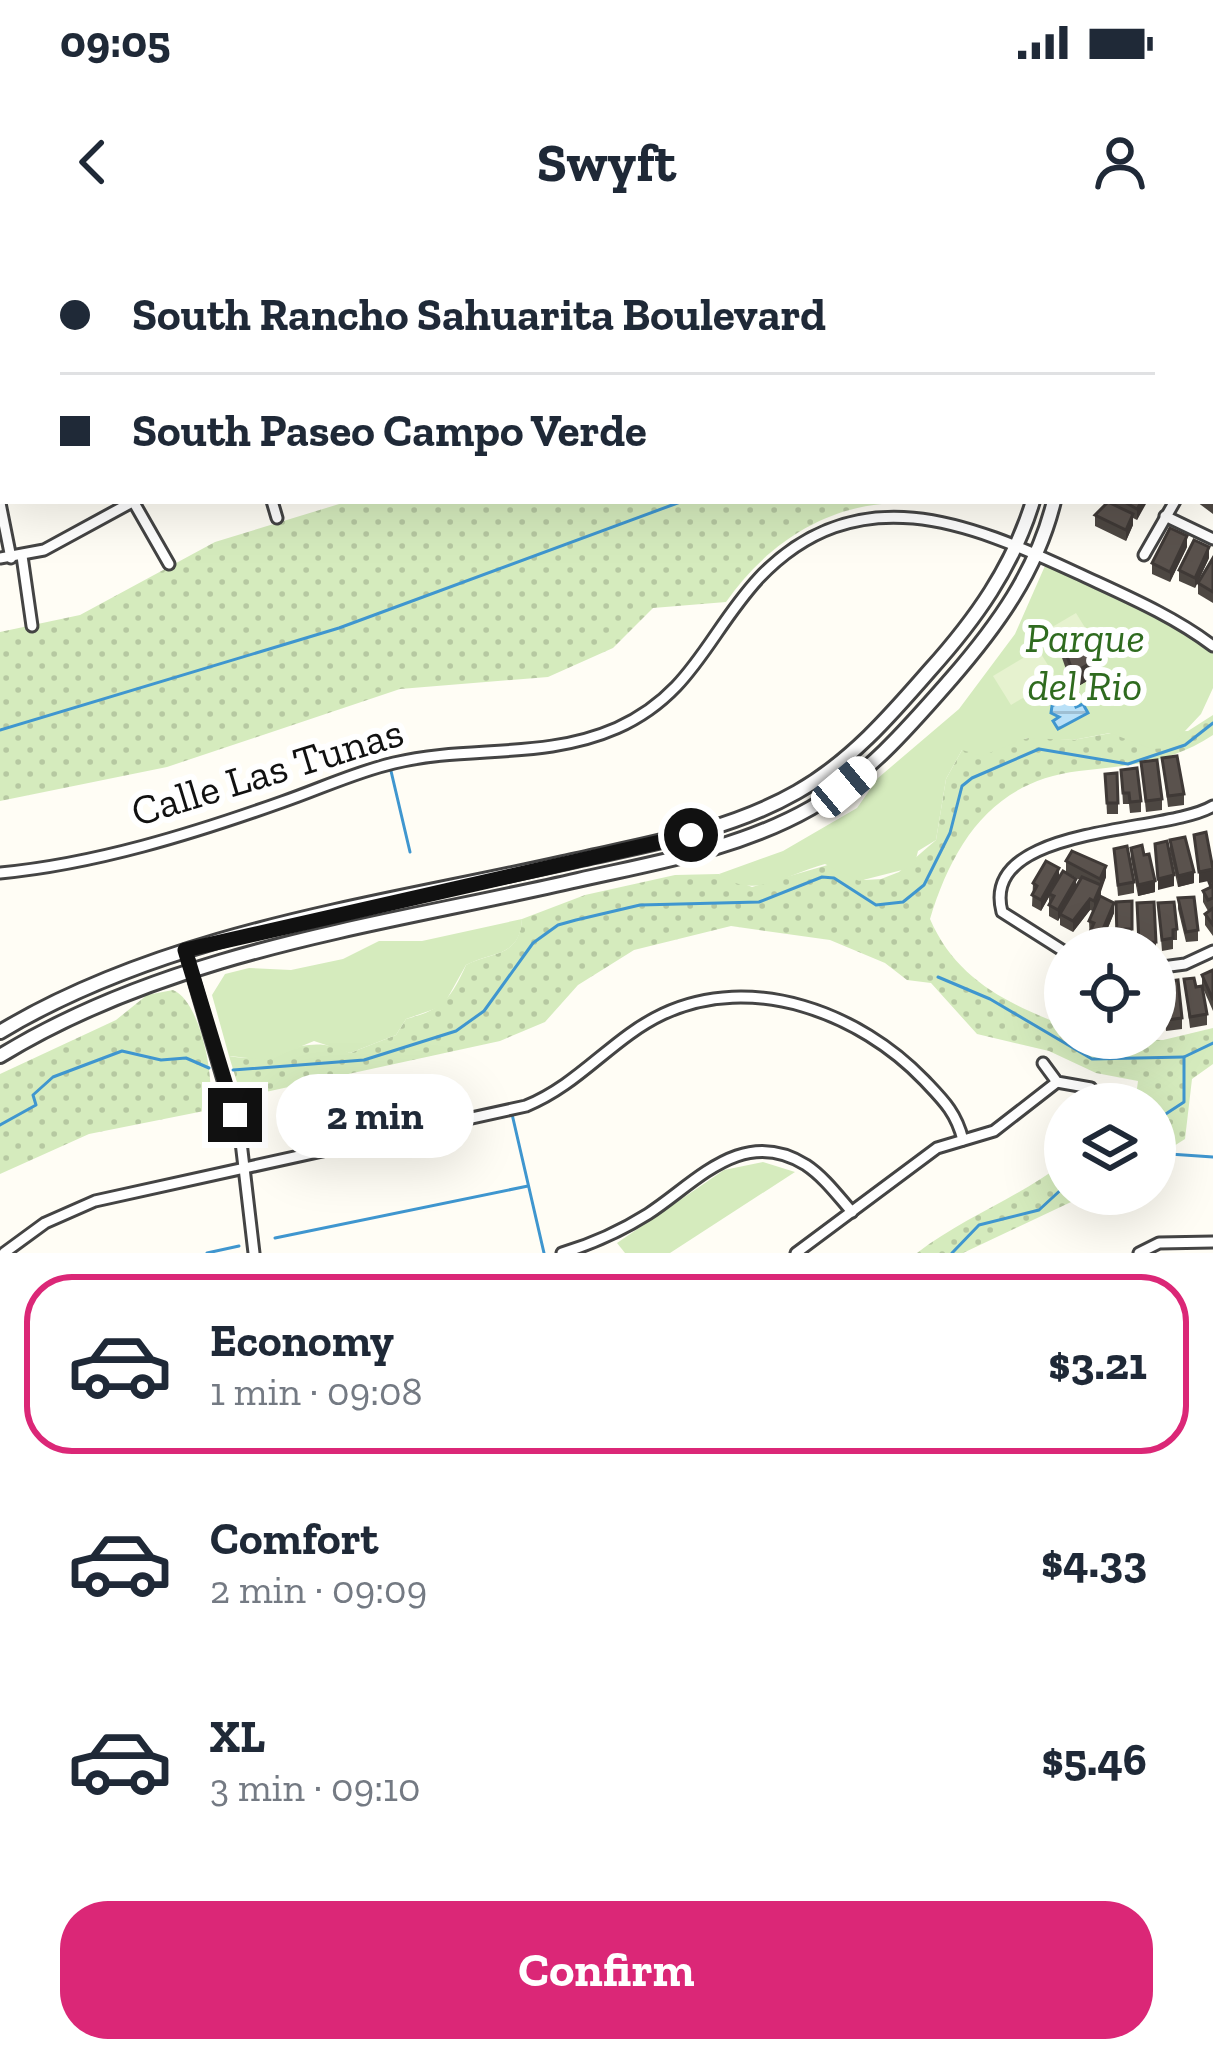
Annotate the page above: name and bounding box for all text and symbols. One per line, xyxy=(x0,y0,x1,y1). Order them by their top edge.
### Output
text: 09:05 xyxy=(60,15,171,69)
icon: back xyxy=(60,129,126,195)
icon: person xyxy=(1087,129,1153,195)
text: Swyft xyxy=(537,130,676,195)
text: South Rancho Sahuarita Boulevard xyxy=(132,288,826,342)
text: South Paseo Campo Verde xyxy=(132,404,647,458)
park label: Parque del Rio xyxy=(1025,612,1145,711)
street label: Calle Las Tunas xyxy=(125,706,409,837)
car xyxy=(805,750,883,824)
route start xyxy=(664,808,718,862)
map controls xyxy=(1044,927,1176,1215)
button: locate xyxy=(1044,927,1176,1059)
callout: 2 min xyxy=(277,1073,475,1157)
button: layers xyxy=(1044,1083,1176,1215)
route end xyxy=(208,1088,262,1142)
text: 2 min xyxy=(326,1092,424,1139)
icon: car xyxy=(66,1310,174,1418)
text: Economy xyxy=(210,1314,394,1368)
text: $3.21 xyxy=(1048,1337,1147,1391)
text: 1 min · 09:08 xyxy=(210,1368,422,1415)
icon: car xyxy=(66,1508,174,1616)
text: Comfort xyxy=(210,1512,378,1566)
text: $4.33 xyxy=(1041,1535,1147,1589)
text: 2 min · 09:09 xyxy=(210,1566,427,1613)
icon: car xyxy=(66,1706,174,1814)
text: XL xyxy=(210,1710,265,1764)
text: $5.46 xyxy=(1041,1733,1147,1787)
text: 3 min · 09:10 xyxy=(210,1764,420,1811)
button: Confirm xyxy=(60,1901,1153,2039)

